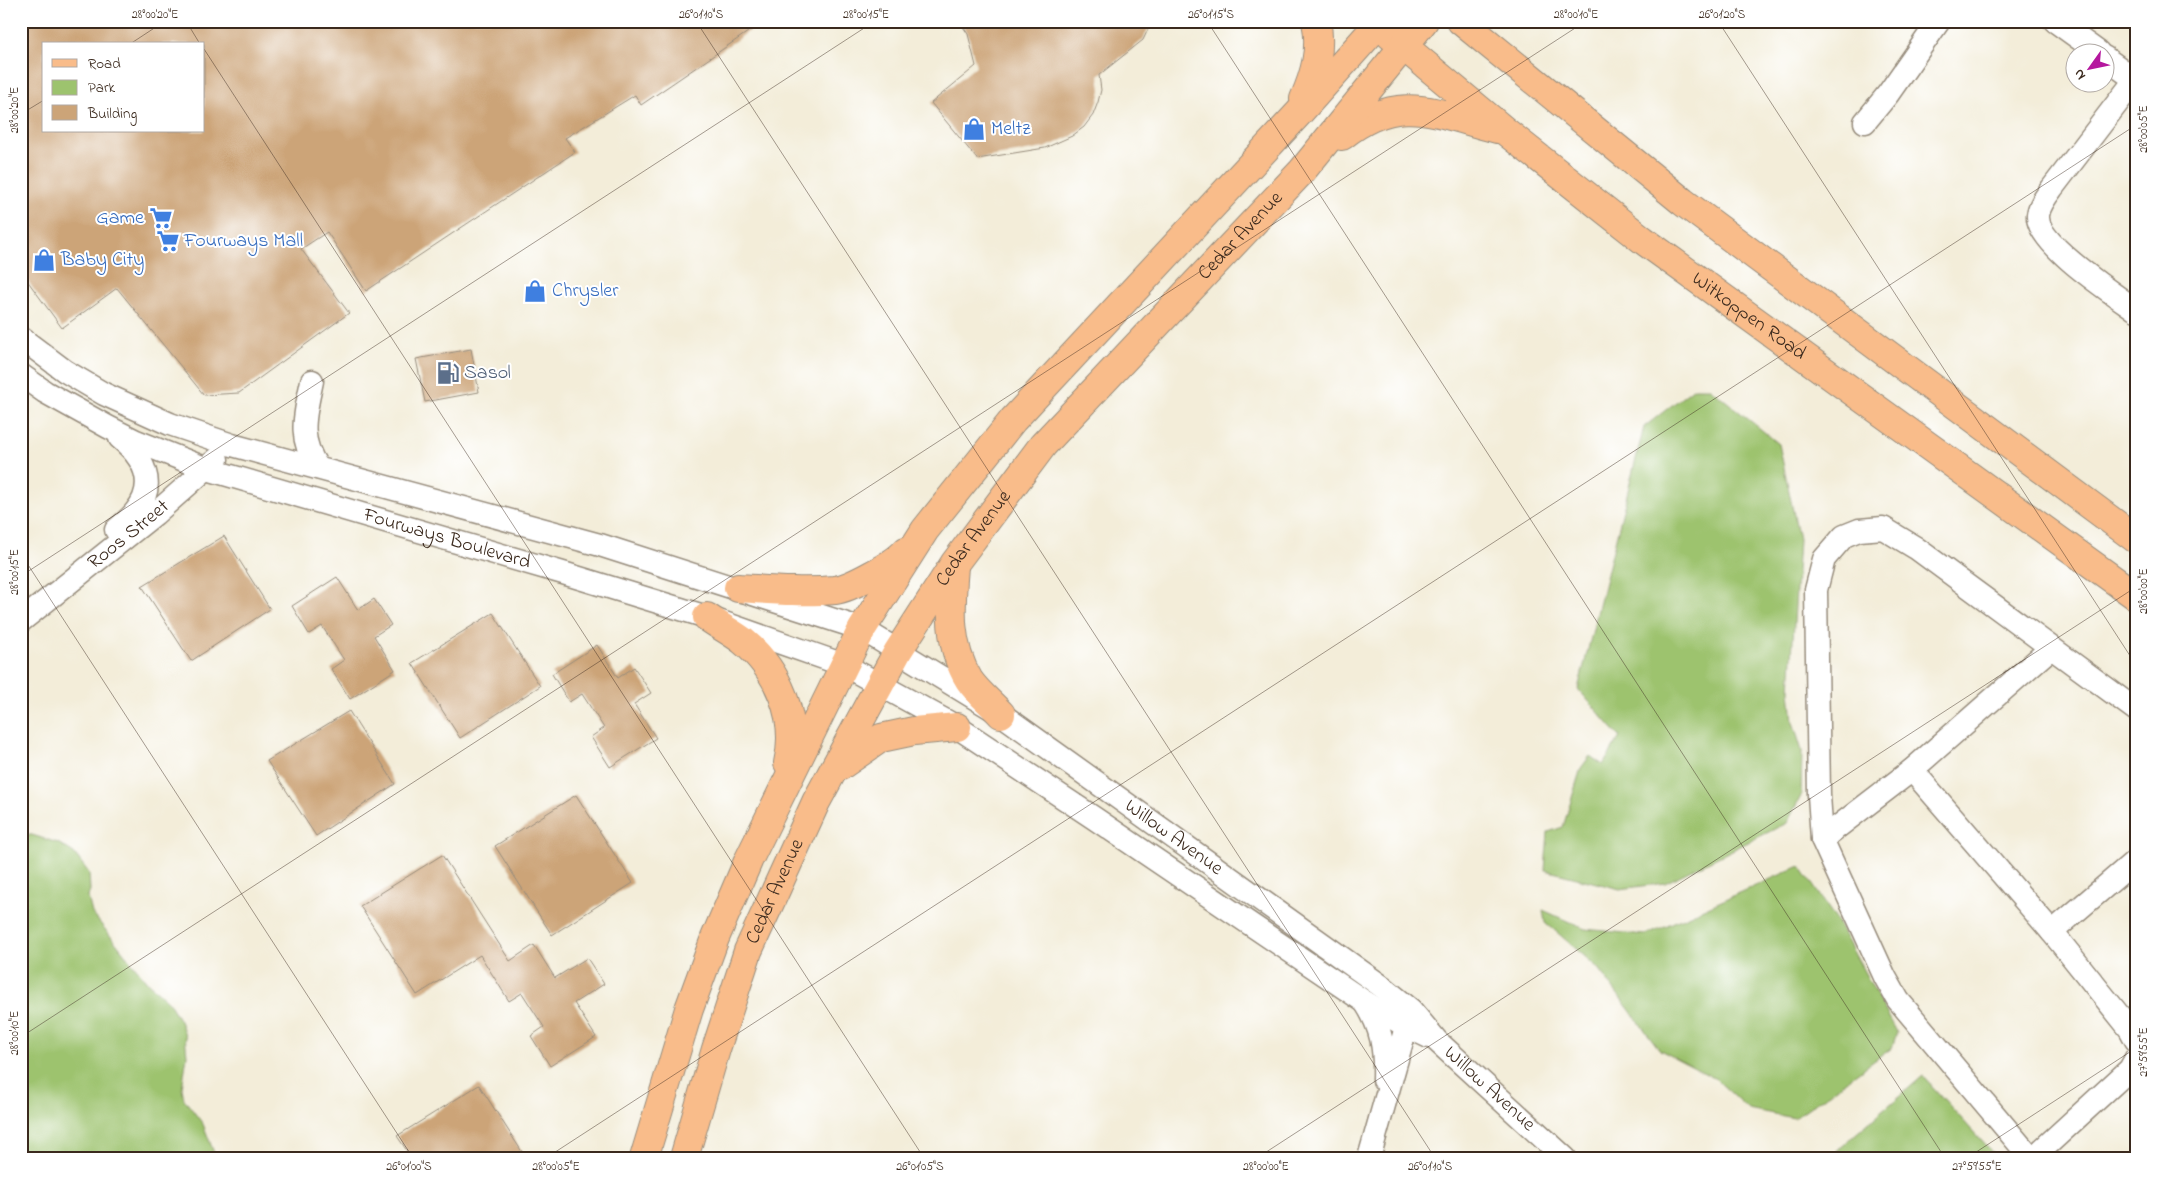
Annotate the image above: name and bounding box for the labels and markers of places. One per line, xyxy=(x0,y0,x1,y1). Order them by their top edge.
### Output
place label: Meltz xyxy=(991,115,1031,144)
shop icon: Meltz xyxy=(961,116,987,142)
place label: Game xyxy=(96,204,144,233)
supermarket icon: Game xyxy=(148,205,174,231)
place label: Fourways Mall xyxy=(183,227,303,256)
supermarket icon: Fourways Mall xyxy=(155,228,181,254)
place label: Baby City xyxy=(60,246,144,275)
shop icon: Baby City xyxy=(31,247,57,273)
place label: Chrysler xyxy=(552,277,619,306)
shop icon: Chrysler xyxy=(522,278,548,304)
place label: Sasol xyxy=(464,359,511,388)
fuel station icon: Sasol xyxy=(435,360,461,386)

